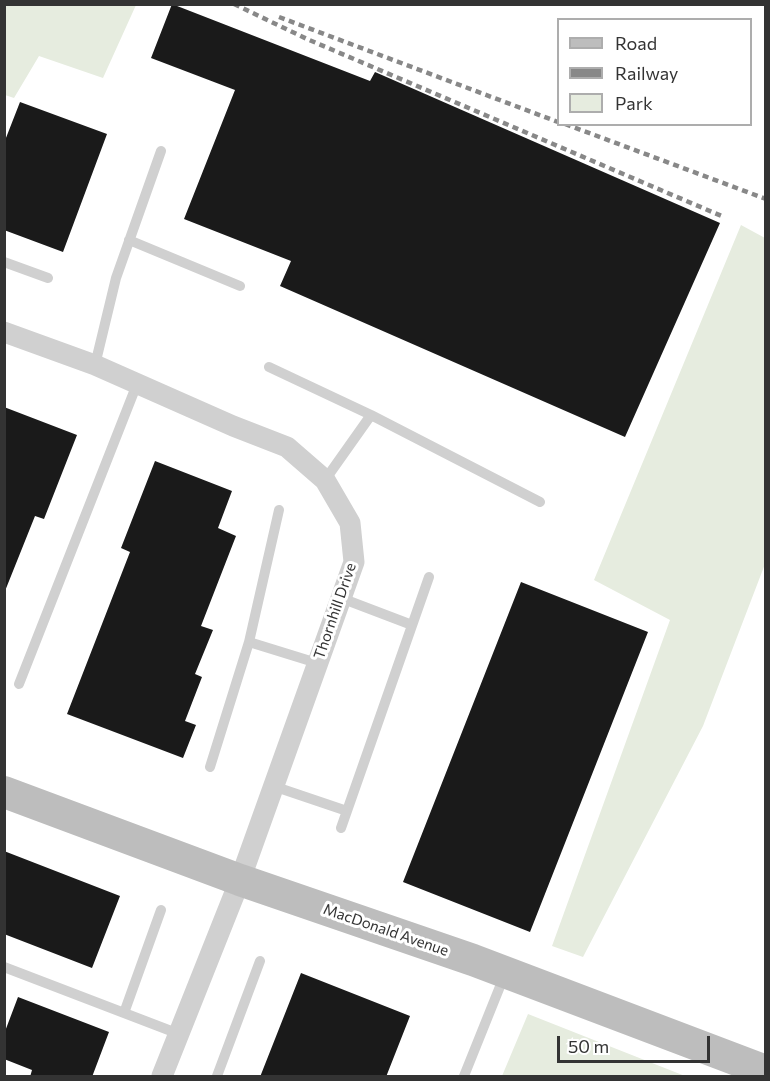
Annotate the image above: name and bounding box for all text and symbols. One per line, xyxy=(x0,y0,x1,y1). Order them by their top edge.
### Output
legend xyxy=(557,18,752,126)
text: Road xyxy=(615,32,657,54)
text: Railway xyxy=(615,62,678,84)
text: Park xyxy=(615,92,653,114)
street label: Thornhill Drive xyxy=(310,560,360,662)
street label: MacDonald Avenue xyxy=(321,900,451,960)
scale bar xyxy=(560,1024,713,1062)
text: 50 m xyxy=(568,1035,609,1057)

